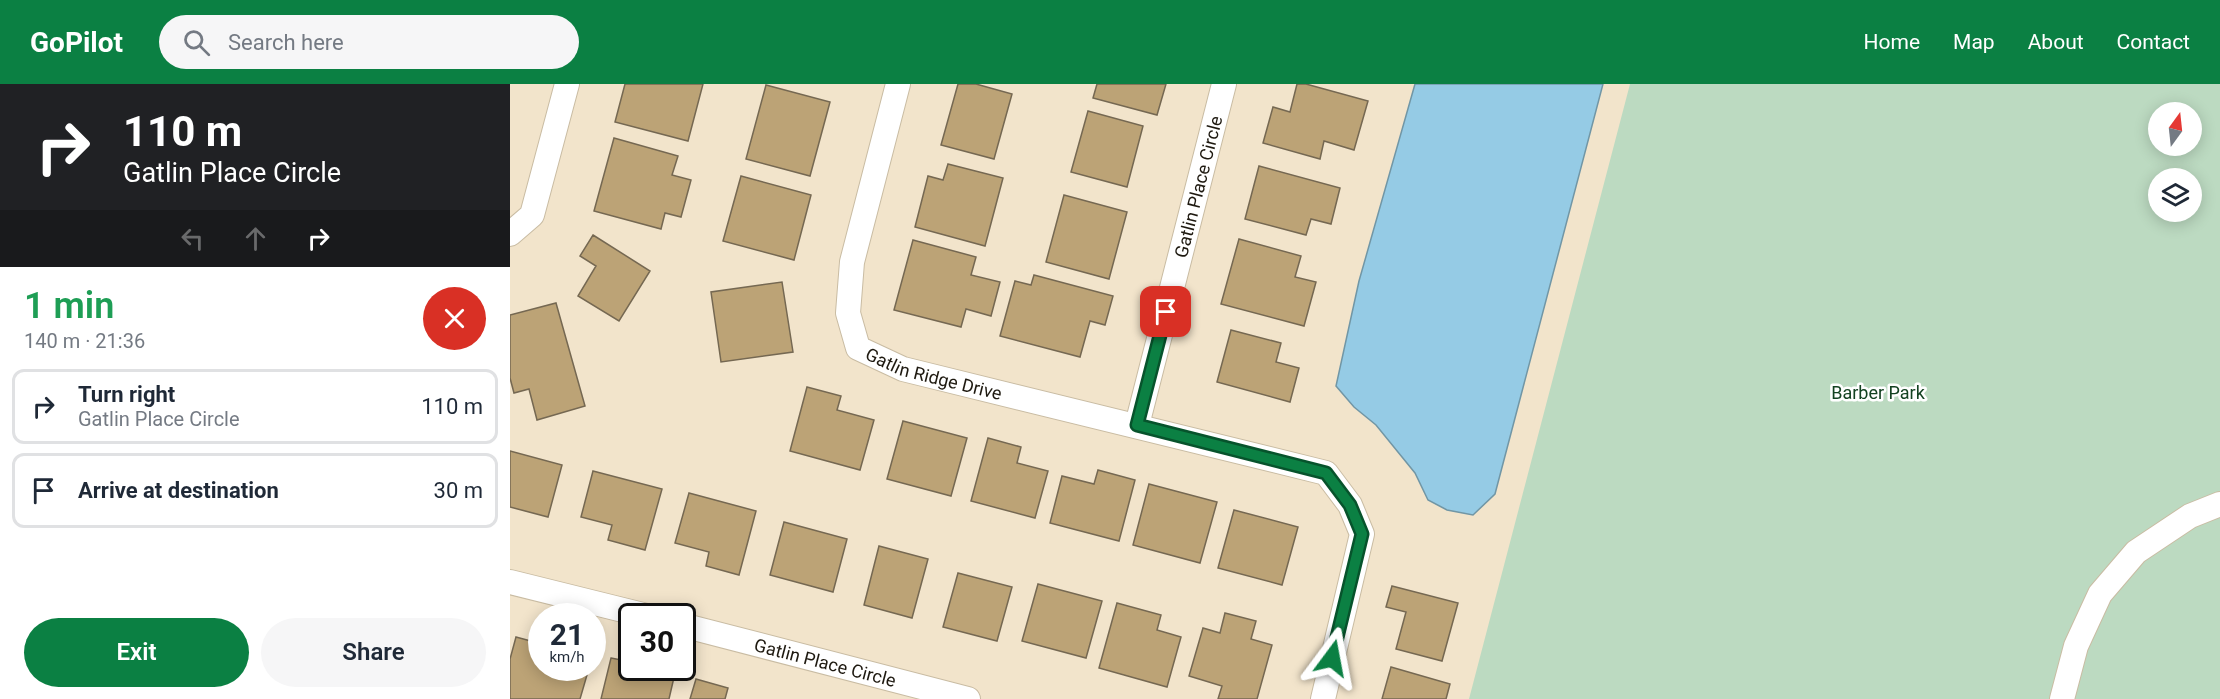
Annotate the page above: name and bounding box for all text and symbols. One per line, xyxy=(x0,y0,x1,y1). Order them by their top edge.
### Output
search box xyxy=(159,15,579,69)
text: GoPilot xyxy=(30,26,123,59)
icon: search xyxy=(180,26,213,59)
text: Search here xyxy=(228,30,344,55)
text: Home xyxy=(1864,30,1920,54)
text: Map xyxy=(1953,30,1995,54)
text: About xyxy=(2028,30,2084,54)
text: Contact xyxy=(2117,30,2190,54)
north arrow xyxy=(2148,102,2202,156)
map controls xyxy=(2148,102,2202,222)
text: 110 m xyxy=(123,107,242,156)
icon: right xyxy=(24,108,102,186)
street label: Gatlin Place Circle xyxy=(1170,114,1226,260)
text: Gatlin Place Circle xyxy=(123,157,341,189)
button: layers xyxy=(2148,168,2202,222)
icon: left xyxy=(176,222,209,255)
icon: ahead xyxy=(239,222,272,255)
icon: right xyxy=(302,222,335,255)
text: 1 min xyxy=(24,285,114,327)
pin xyxy=(1140,286,1191,337)
button: close xyxy=(423,287,486,350)
icon: arrive xyxy=(1149,295,1182,328)
text: 140 m · 21:36 xyxy=(24,329,145,353)
street label: Gatlin Ridge Drive xyxy=(863,343,1004,403)
text: Turn right xyxy=(78,382,175,407)
park label: Barber Park xyxy=(1831,382,1926,403)
icon: right xyxy=(27,390,60,423)
text: 110 m xyxy=(421,394,483,419)
text: Gatlin Place Circle xyxy=(78,407,240,431)
icon: arrive xyxy=(27,474,60,507)
text: Arrive at destination xyxy=(78,478,279,503)
text: 30 m xyxy=(434,478,483,503)
speed limit sign: 30 xyxy=(618,603,696,681)
text: 21 xyxy=(550,617,584,652)
button: Exit xyxy=(24,618,249,687)
button: Share xyxy=(261,618,486,687)
position arrow xyxy=(1300,626,1364,690)
street label: Gatlin Place Circle xyxy=(752,634,898,690)
text: km/h xyxy=(549,648,585,666)

